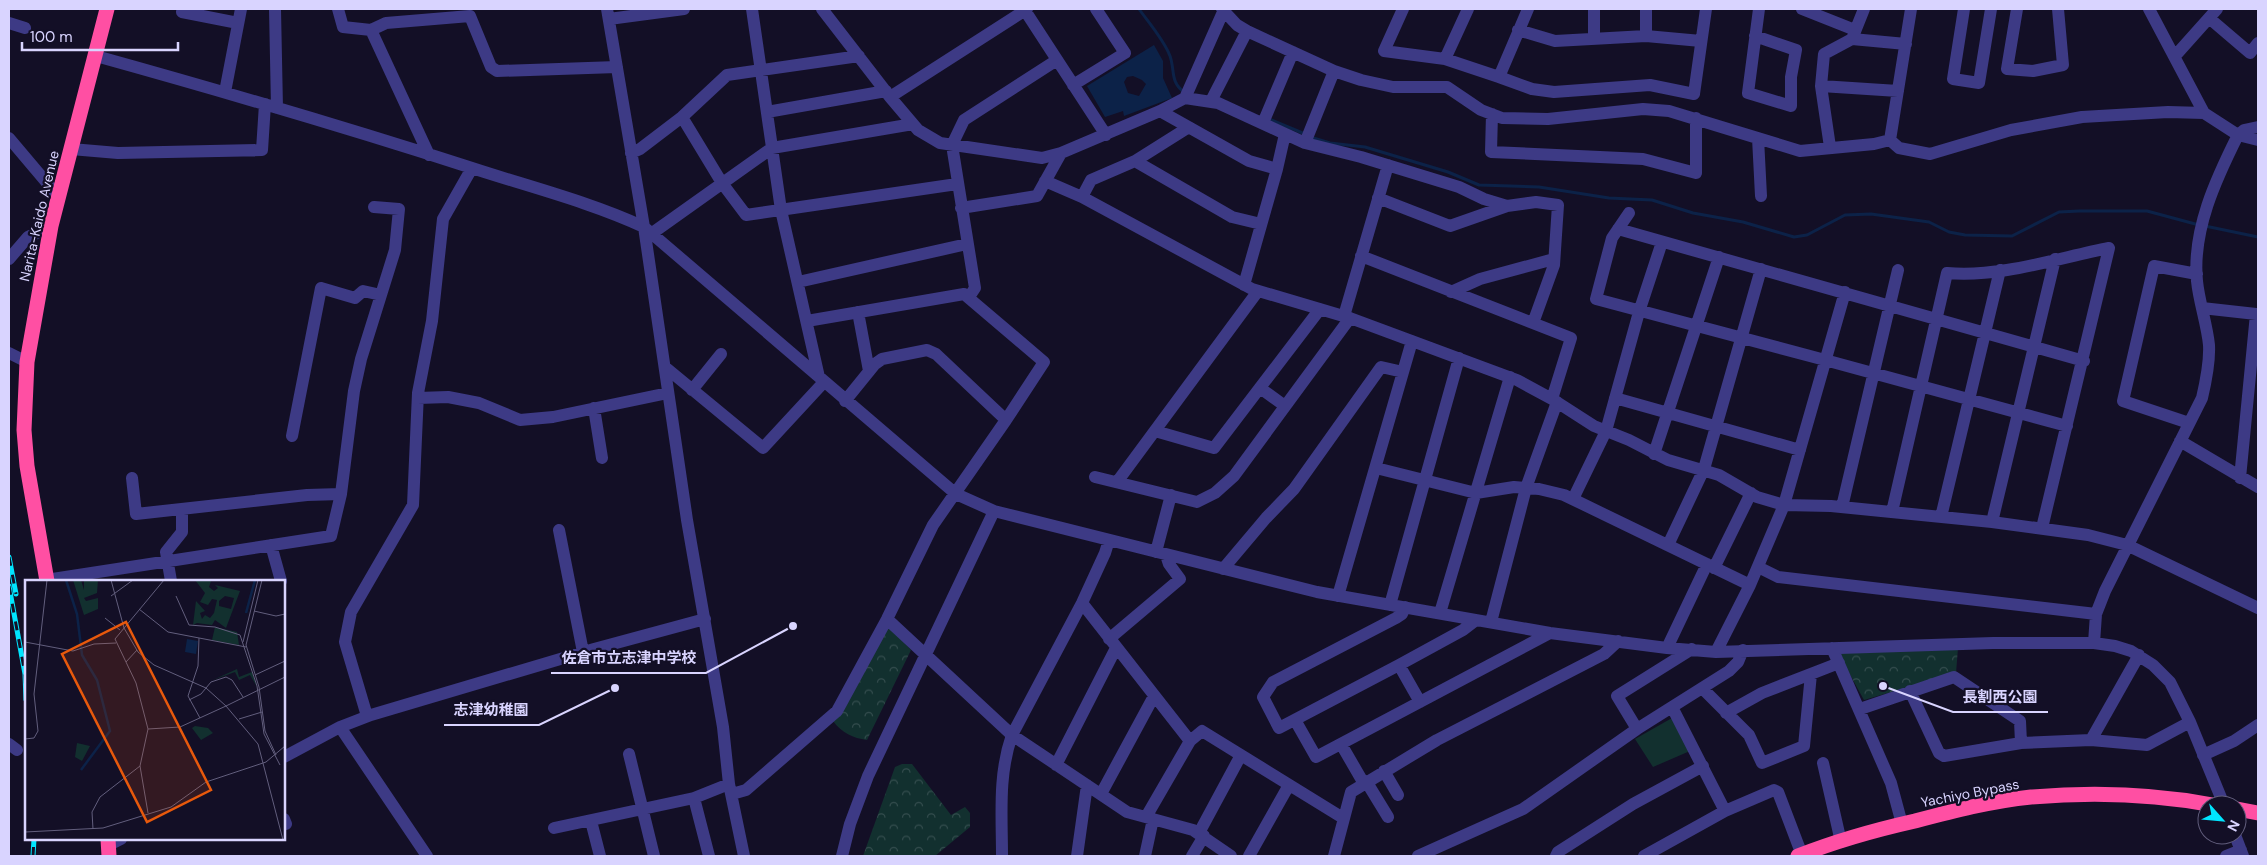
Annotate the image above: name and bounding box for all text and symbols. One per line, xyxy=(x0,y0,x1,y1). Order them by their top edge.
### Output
scale bar xyxy=(22,20,179,52)
text: 100 m xyxy=(30,27,73,47)
street label: Narita-Kaido Avenue xyxy=(15,149,63,283)
inset map xyxy=(25,580,285,840)
callout: 佐倉市立志津中学校 xyxy=(551,643,706,673)
text: 佐倉市立志津中学校 xyxy=(561,648,697,668)
callout: 長割西公園 xyxy=(1953,682,2048,712)
text: 長割西公園 xyxy=(1962,687,2038,707)
callout: 志津幼稚園 xyxy=(444,695,539,725)
text: 志津幼稚園 xyxy=(453,700,529,720)
street label: Yachiyo Bypass xyxy=(1919,775,2021,811)
north arrow xyxy=(2197,795,2247,845)
text: N xyxy=(2223,817,2244,835)

